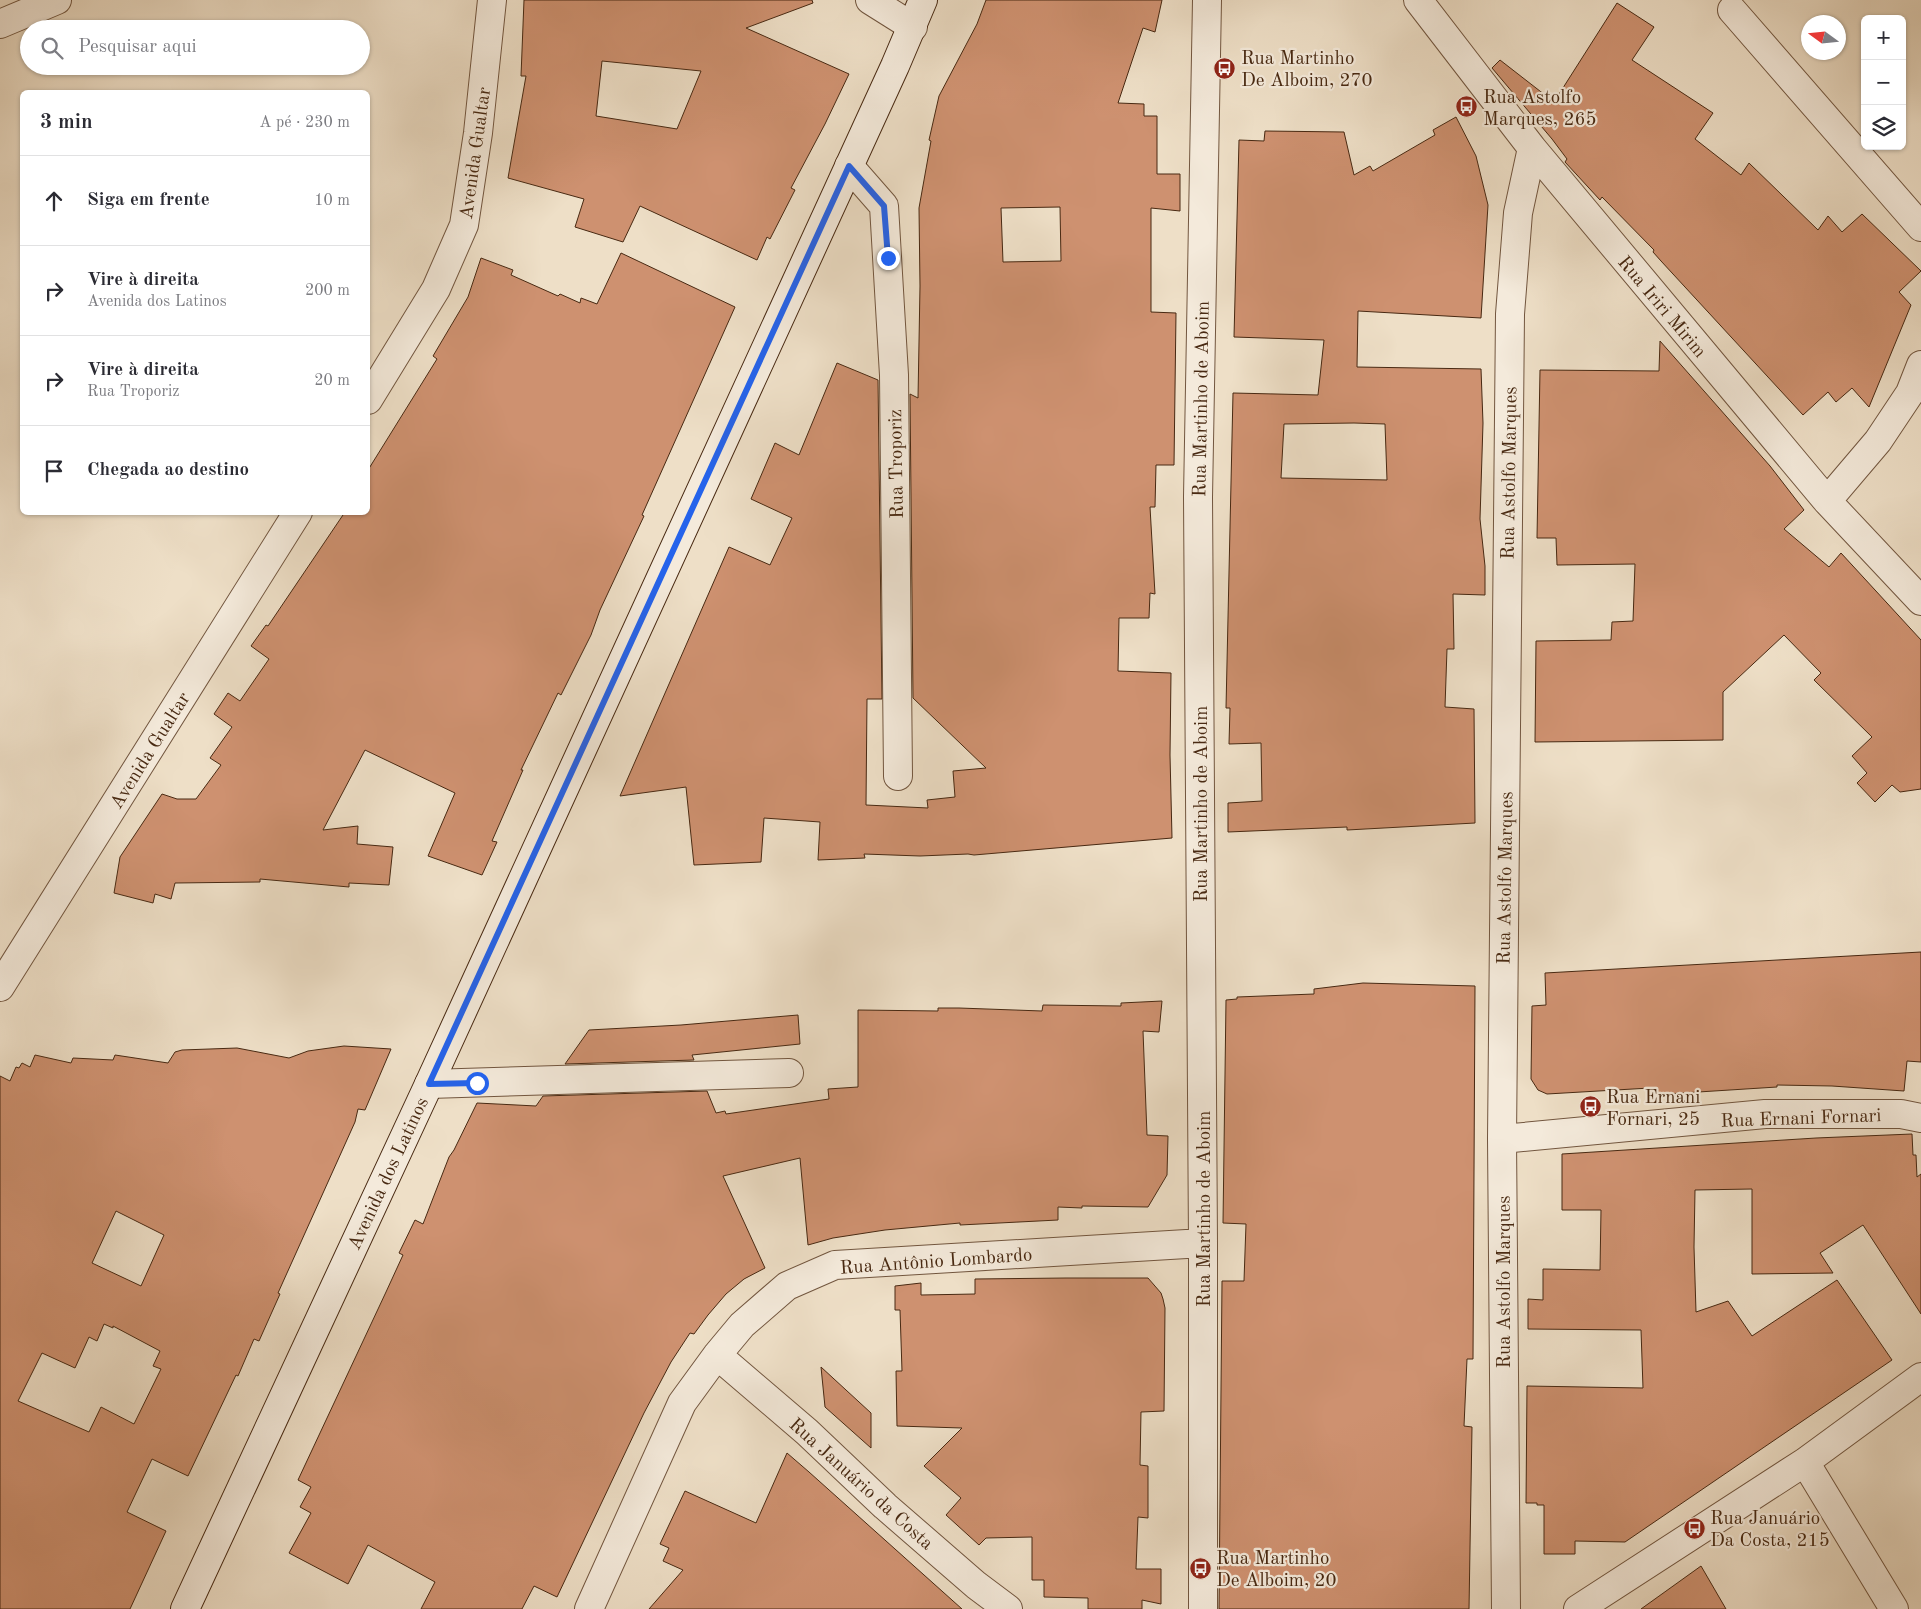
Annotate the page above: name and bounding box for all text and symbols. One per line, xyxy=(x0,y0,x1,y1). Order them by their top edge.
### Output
north arrow xyxy=(1801,15,1846,60)
map controls xyxy=(1861,15,1906,150)
button: + xyxy=(1861,15,1906,60)
search box xyxy=(20,20,370,75)
icon: search xyxy=(38,34,66,62)
text: Pesquisar aqui xyxy=(78,38,197,57)
place label: Rua Martinho De Alboim, 270 xyxy=(1241,50,1373,91)
bus stop icon: Rua Martinho De Alboim, 270 xyxy=(1213,56,1237,80)
button: − xyxy=(1861,60,1906,105)
street label: Avenida Gualtar xyxy=(458,86,495,221)
place label: Rua Astolfo Marques, 265 xyxy=(1483,89,1596,130)
bus stop icon: Rua Astolfo Marques, 265 xyxy=(1455,95,1479,119)
button: layers xyxy=(1861,105,1906,150)
text: 3 min xyxy=(40,112,93,133)
text: A pé · 230 m xyxy=(259,115,350,131)
icon: ahead xyxy=(40,187,68,215)
text: Siga em frente xyxy=(87,191,210,210)
text: 10 m xyxy=(314,193,350,209)
route end xyxy=(877,247,900,270)
street label: Rua Iriri Mirim xyxy=(1613,253,1709,362)
text: Vire à direita xyxy=(87,271,199,290)
icon: right xyxy=(40,277,68,305)
text: 200 m xyxy=(305,283,350,299)
text: Avenida dos Latinos xyxy=(87,294,227,310)
street label: Rua Martinho de Aboim xyxy=(1191,301,1214,497)
text: Vire à direita xyxy=(87,361,199,380)
icon: right xyxy=(40,367,68,395)
text: 20 m xyxy=(314,373,350,389)
text: Rua Troporiz xyxy=(87,384,179,400)
street label: Rua Astolfo Marques xyxy=(1499,386,1522,560)
street label: Rua Troporiz xyxy=(887,409,908,519)
icon: arrive xyxy=(40,457,68,485)
text: Chegada ao destino xyxy=(87,461,249,480)
street label: Avenida Gualtar xyxy=(108,690,195,813)
street label: Rua Martinho de Aboim xyxy=(1193,706,1212,902)
street label: Rua Astolfo Marques xyxy=(1495,791,1518,965)
route start xyxy=(466,1072,489,1095)
place label: Rua Ernani Fornari, 25 xyxy=(1606,1089,1700,1130)
street label: Avenida dos Latinos xyxy=(346,1095,433,1253)
bus stop icon: Rua Ernani Fornari, 25 xyxy=(1578,1095,1602,1119)
street label: Rua Ernani Fornari xyxy=(1720,1107,1882,1132)
street label: Rua Martinho de Aboim xyxy=(1196,1111,1215,1307)
street label: Rua Astolfo Marques xyxy=(1496,1195,1515,1369)
street label: Rua Antônio Lombardo xyxy=(839,1246,1033,1279)
street label: Rua Januário da Costa xyxy=(785,1415,936,1555)
place label: Rua Januário Da Costa, 215 xyxy=(1710,1510,1830,1551)
bus stop icon: Rua Januário Da Costa, 215 xyxy=(1682,1516,1706,1540)
place label: Rua Martinho De Alboim, 20 xyxy=(1216,1550,1337,1591)
bus stop icon: Rua Martinho De Alboim, 20 xyxy=(1188,1556,1212,1580)

